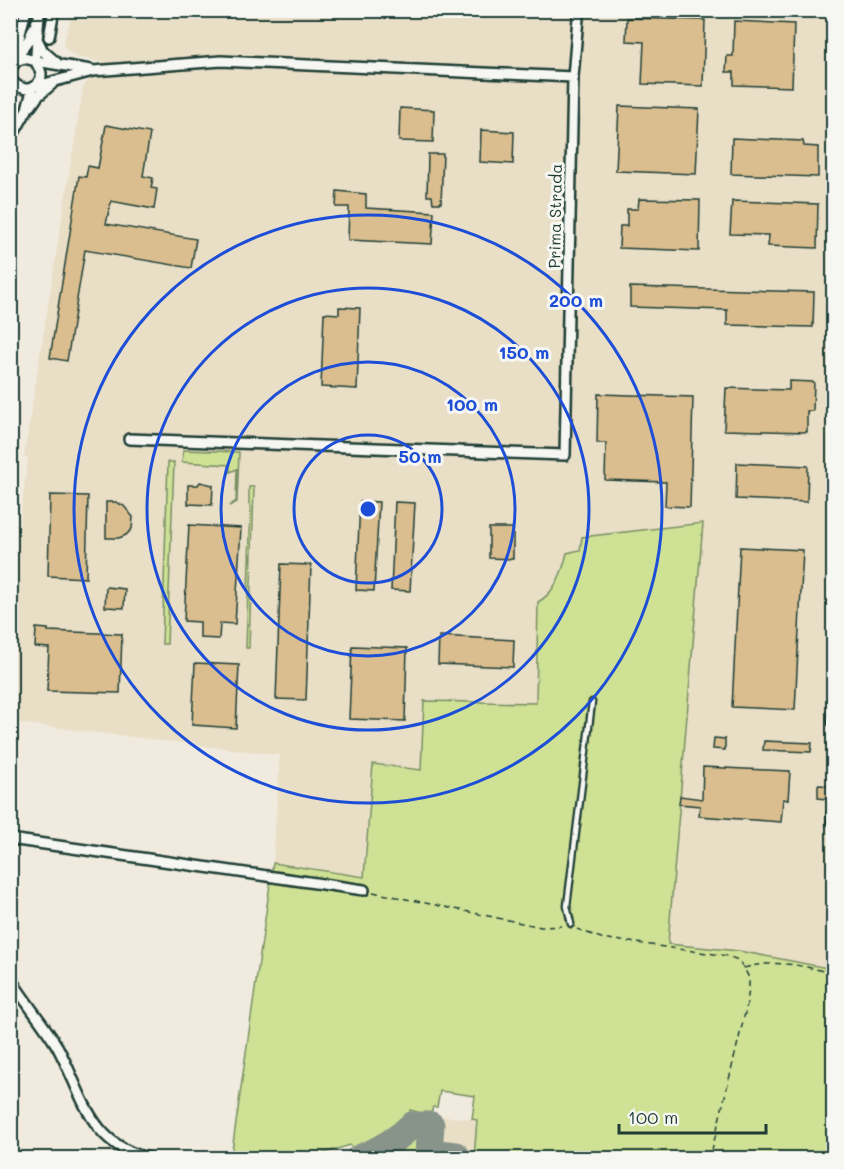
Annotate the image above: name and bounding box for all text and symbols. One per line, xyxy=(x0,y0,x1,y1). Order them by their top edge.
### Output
street label: Prima Strada xyxy=(543,163,566,269)
text: 200 m xyxy=(549,288,603,312)
text: 150 m xyxy=(499,340,549,364)
text: 100 m xyxy=(446,392,498,416)
text: 50 m xyxy=(399,444,441,468)
centre of rings xyxy=(358,499,378,519)
scale bar xyxy=(619,1097,766,1135)
text: 100 m xyxy=(628,1105,678,1129)

